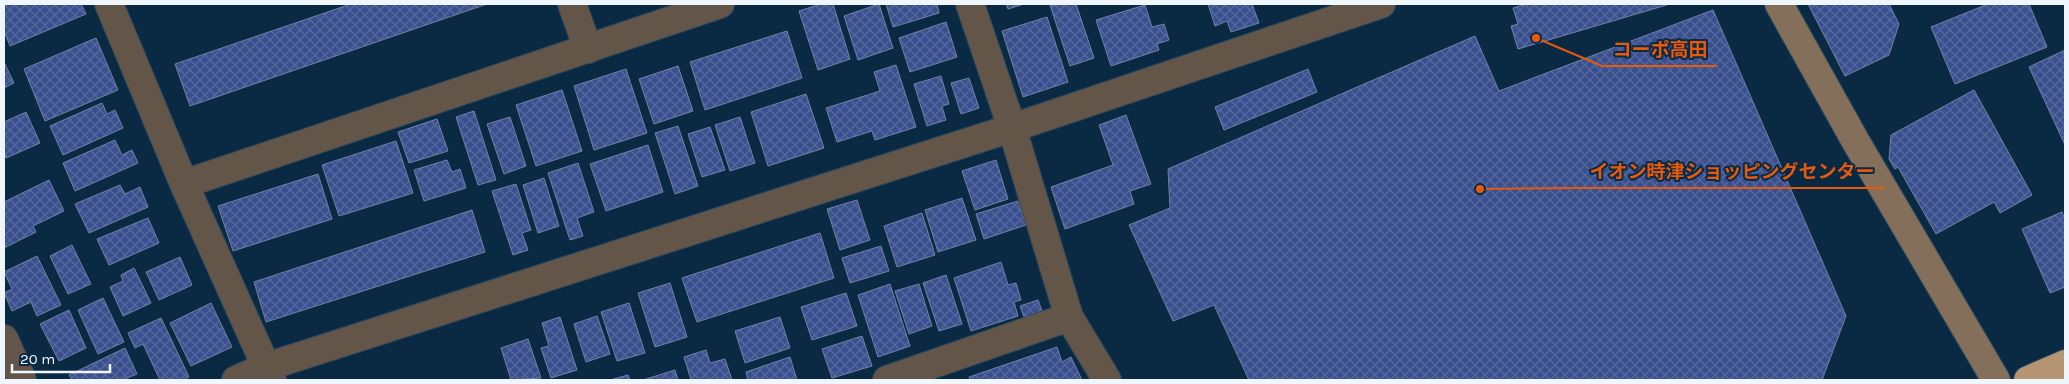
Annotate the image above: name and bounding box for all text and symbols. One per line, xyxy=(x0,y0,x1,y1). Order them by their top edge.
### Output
callout: コーポ高田 xyxy=(1602,32,1717,66)
text: コーポ高田 xyxy=(1612,39,1708,61)
callout: イオン時津ショッピングセンター xyxy=(1580,154,1885,188)
text: イオン時津ショッピングセンター xyxy=(1589,161,1875,183)
scale bar xyxy=(12,342,110,374)
text: 20 m xyxy=(20,350,55,368)

